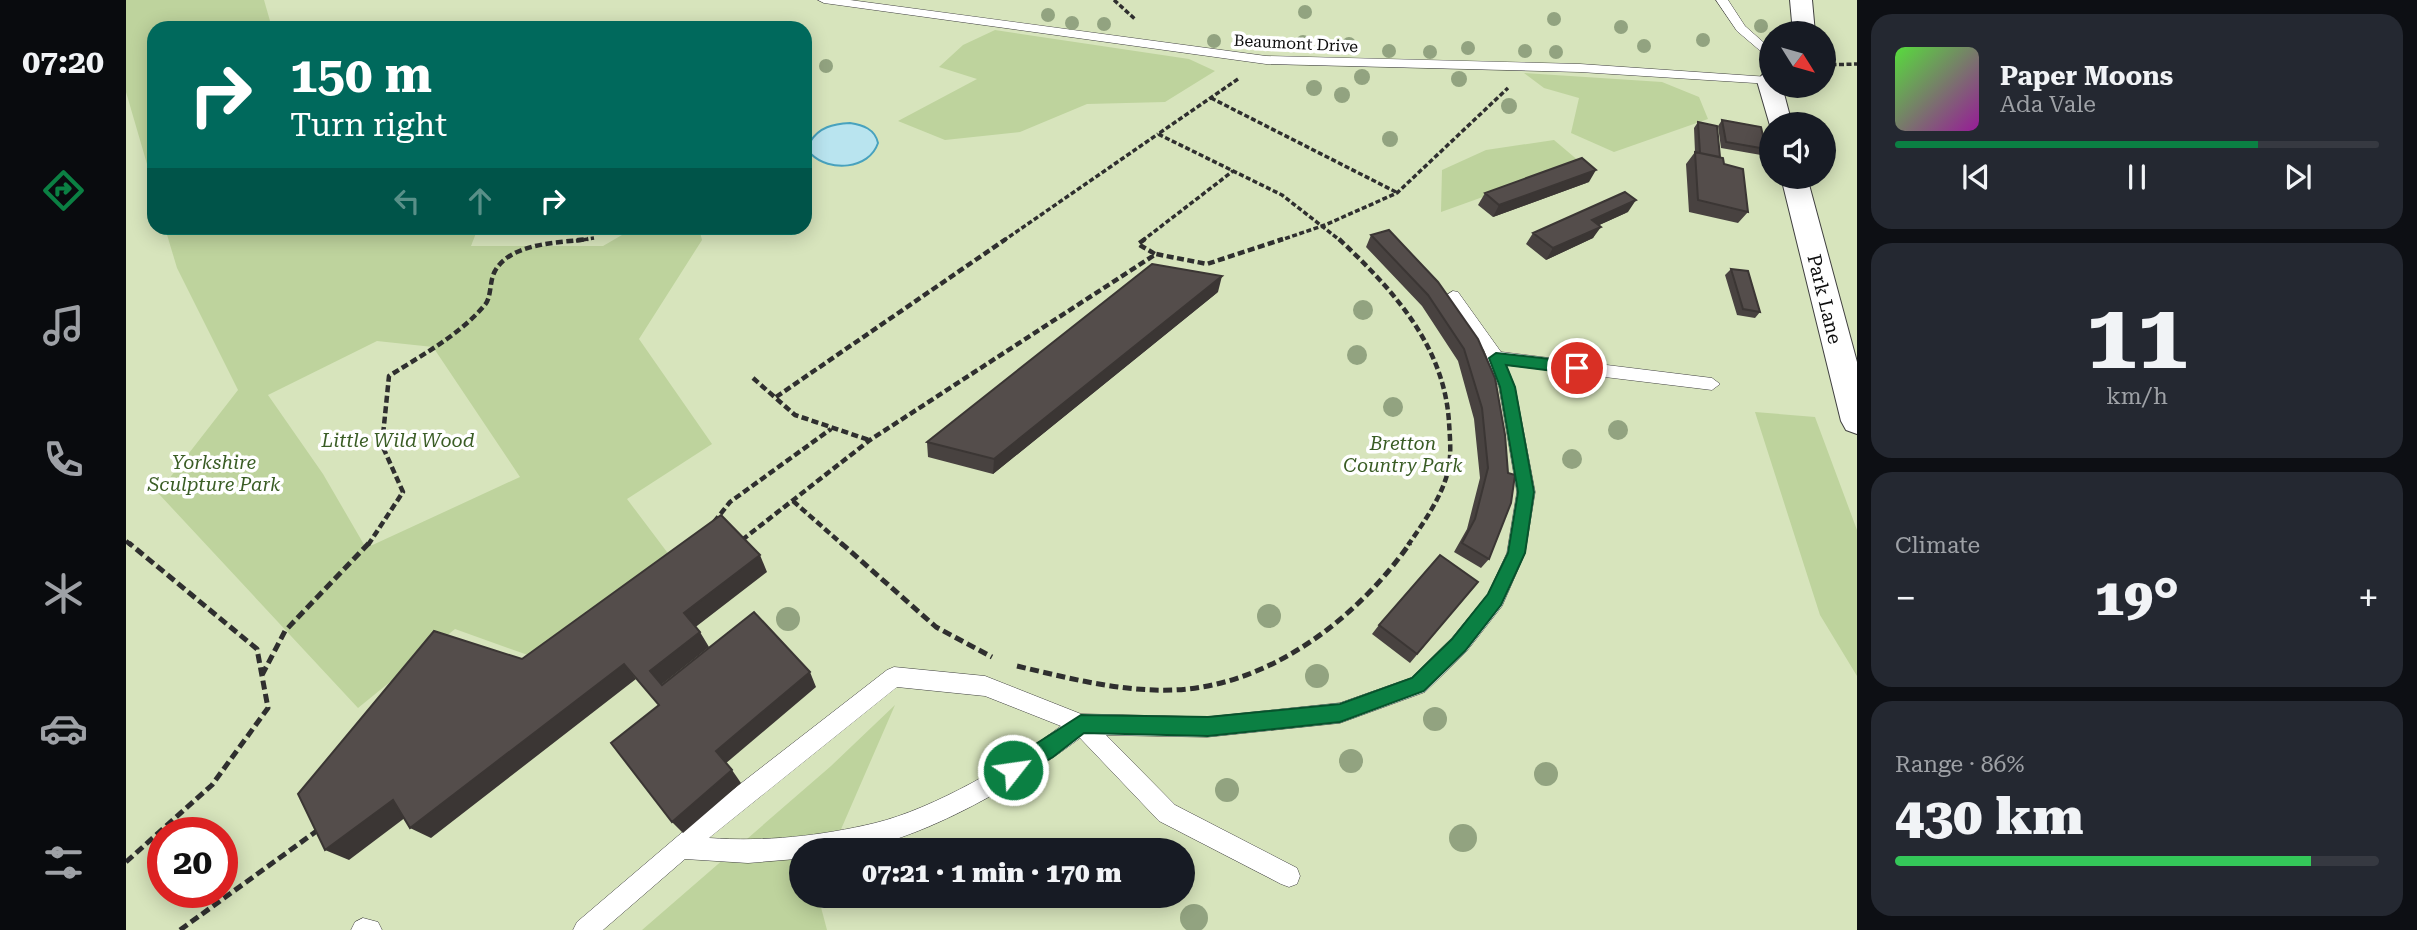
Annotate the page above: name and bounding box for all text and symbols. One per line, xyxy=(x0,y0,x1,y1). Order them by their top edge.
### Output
north arrow xyxy=(1759,21,1836,98)
map controls xyxy=(1759,21,1836,189)
street label: Beaumont Drive xyxy=(1233,31,1359,56)
text: 07:20 xyxy=(22,43,104,81)
text: 150 m xyxy=(290,47,432,104)
icon: right xyxy=(175,49,266,140)
text: Paper Moons xyxy=(2000,61,2173,91)
text: Ada Vale xyxy=(2000,91,2096,118)
text: Turn right xyxy=(290,106,447,144)
button: sound xyxy=(1759,112,1836,189)
icon: previous xyxy=(1957,158,1995,196)
icon: pause xyxy=(2118,158,2156,196)
icon: next xyxy=(2279,158,2317,196)
icon: directions xyxy=(39,166,88,215)
icon: left xyxy=(388,182,426,220)
icon: ahead xyxy=(461,182,499,220)
icon: right xyxy=(534,182,572,220)
street label: Park Lane xyxy=(1802,252,1847,346)
text: 11 xyxy=(2086,284,2188,390)
icon: music xyxy=(39,301,88,350)
pin xyxy=(1547,338,1607,398)
icon: arrive xyxy=(1558,349,1596,387)
text: km/h xyxy=(2106,383,2168,410)
park label: Little Wild Wood xyxy=(320,429,475,452)
park label: Bretton Country Park xyxy=(1343,432,1463,477)
icon: phone xyxy=(39,435,88,484)
park label: Yorkshire Sculpture Park xyxy=(147,451,281,496)
text: Climate xyxy=(1895,532,1980,559)
text: 19° xyxy=(2095,567,2179,628)
icon: climate xyxy=(39,569,88,618)
text: − xyxy=(1895,576,1916,620)
text: + xyxy=(2358,576,2379,620)
icon: car xyxy=(39,704,88,753)
position arrow xyxy=(976,733,1050,807)
text: Range · 86% xyxy=(1895,751,2024,778)
text: 430 km xyxy=(1895,786,2083,847)
speed limit sign: 20 xyxy=(147,817,238,908)
icon: filters xyxy=(39,838,88,887)
text: 07:21 · 1 min · 170 m xyxy=(862,858,1122,888)

